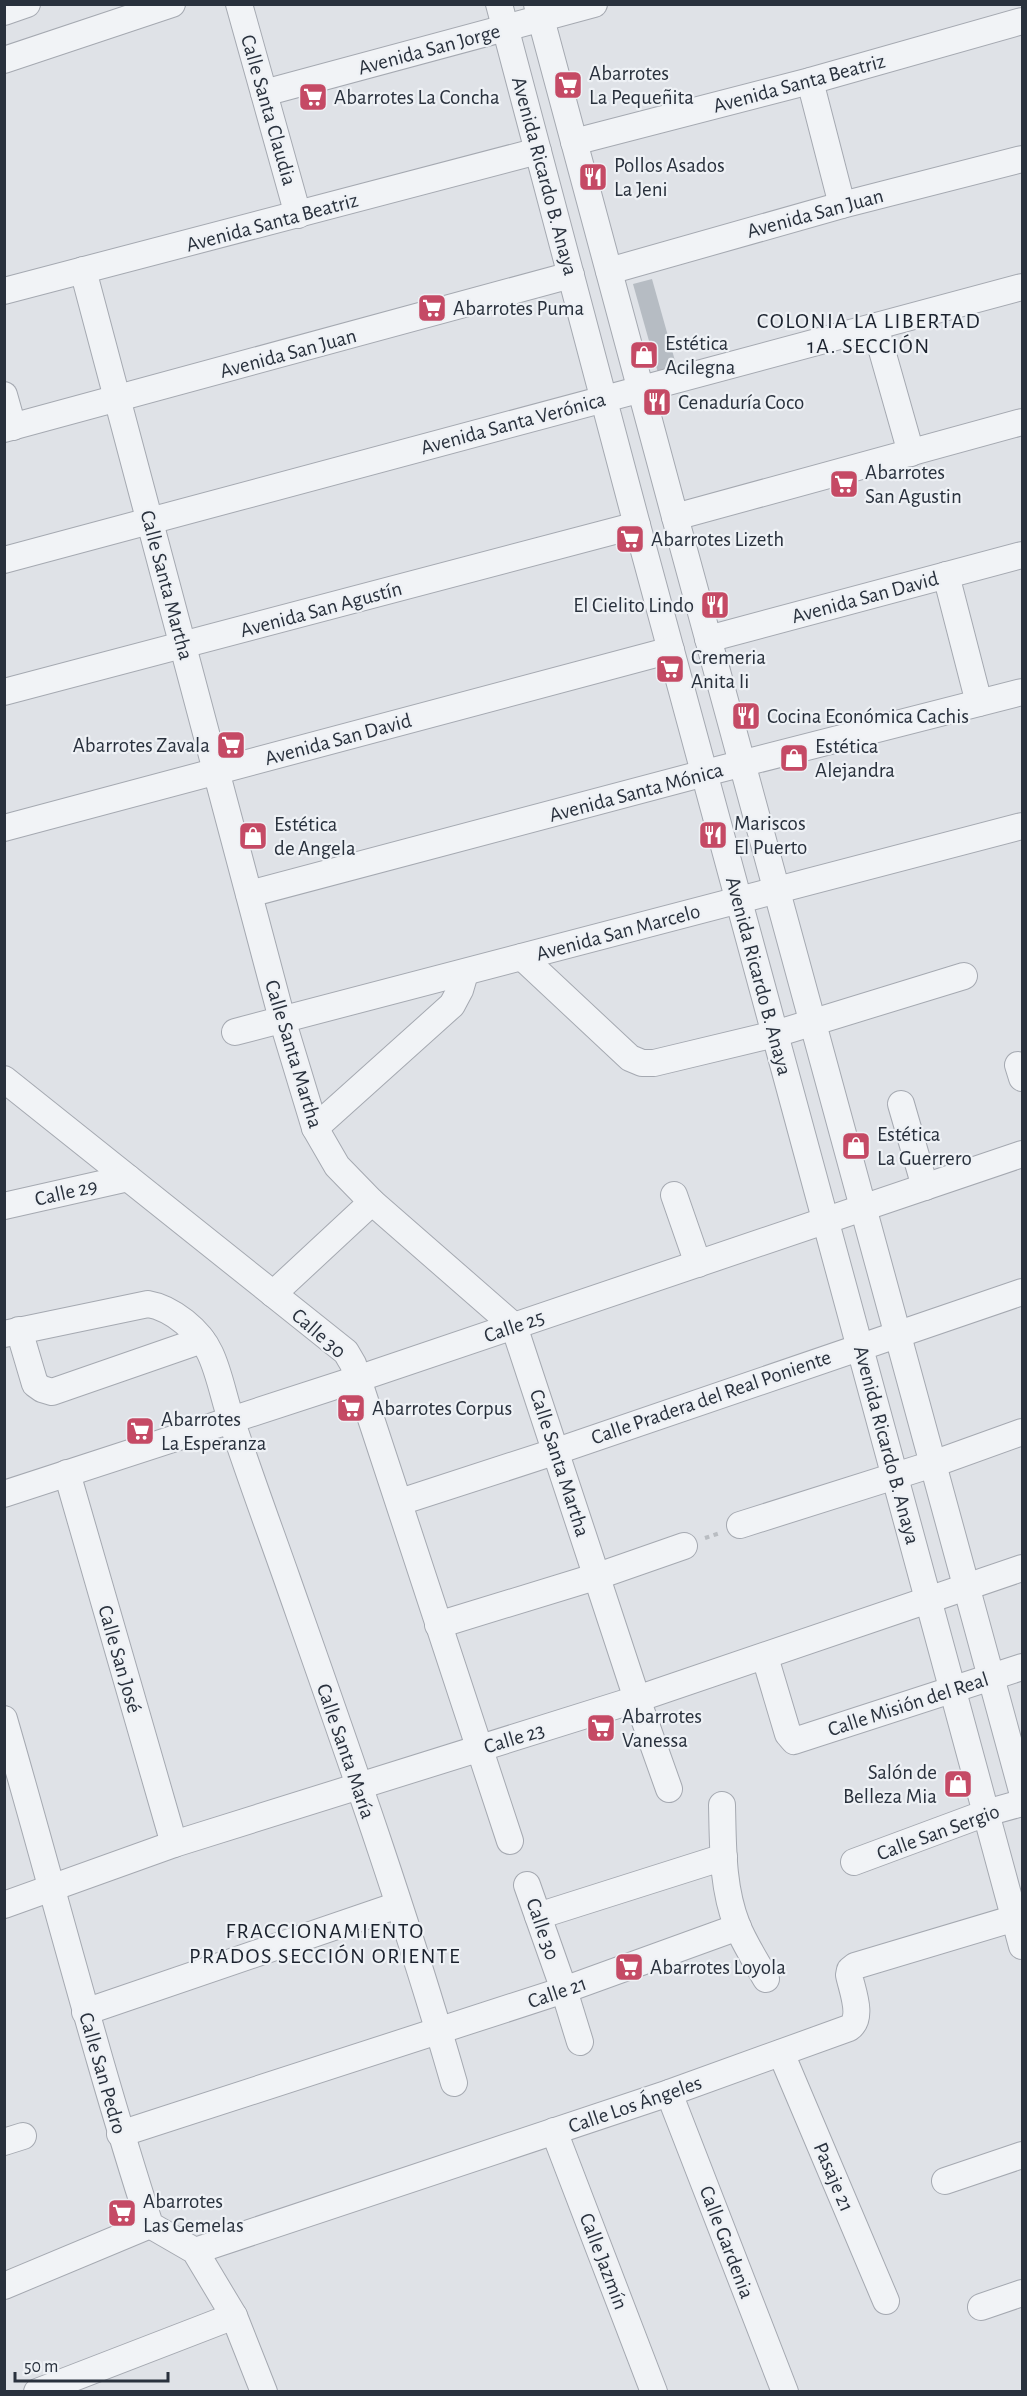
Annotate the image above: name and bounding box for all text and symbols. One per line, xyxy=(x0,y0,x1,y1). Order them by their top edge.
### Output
street label: Avenida San Jorge xyxy=(356,20,502,79)
street label: Calle Santa Claudia xyxy=(237,32,300,188)
street label: Avenida Santa Beatriz xyxy=(711,50,887,117)
place label: Abarrotes La Pequeñita xyxy=(589,63,694,108)
supermarket icon: Abarrotes La Pequeñita xyxy=(552,69,584,101)
street label: Avenida Ricardo B. Anaya xyxy=(508,75,581,278)
supermarket icon: Abarrotes La Concha xyxy=(297,81,329,113)
place label: Abarrotes La Concha xyxy=(334,87,500,108)
place label: Pollos Asados La Jeni xyxy=(614,155,725,200)
restaurant icon: Pollos Asados La Jeni xyxy=(577,161,609,193)
street label: Avenida San Juan xyxy=(745,185,886,242)
street label: Avenida Santa Beatriz xyxy=(184,189,360,256)
supermarket icon: Abarrotes Puma xyxy=(416,292,448,324)
place label: Abarrotes Puma xyxy=(453,298,585,319)
district label: COLONIA LA LIBERTAD 1A. SECCIÓN xyxy=(757,310,981,357)
street label: Avenida San Juan xyxy=(218,325,359,382)
place label: Estética Acilegna xyxy=(665,333,736,378)
shop icon: Estética Acilegna xyxy=(628,339,660,371)
restaurant icon: Cenaduría Coco xyxy=(641,386,673,418)
street label: Avenida Santa Verónica xyxy=(418,389,608,458)
place label: Cenaduría Coco xyxy=(678,392,804,413)
place label: Abarrotes San Agustin xyxy=(865,462,962,507)
supermarket icon: Abarrotes San Agustin xyxy=(828,468,860,500)
street label: Calle Santa Martha xyxy=(136,508,197,662)
supermarket icon: Abarrotes Lizeth xyxy=(614,523,646,555)
place label: Abarrotes Lizeth xyxy=(651,529,784,550)
street label: Avenida San David xyxy=(789,568,941,627)
street label: Avenida San Agustín xyxy=(238,578,404,641)
restaurant icon: El Cielito Lindo xyxy=(699,589,731,621)
place label: El Cielito Lindo xyxy=(573,595,694,616)
place label: Cremeria Anita Ii xyxy=(691,647,766,692)
supermarket icon: Cremeria Anita Ii xyxy=(654,653,686,685)
restaurant icon: Cocina Económica Cachis xyxy=(730,700,762,732)
place label: Cocina Económica Cachis xyxy=(767,706,969,727)
street label: Avenida San David xyxy=(262,710,414,769)
supermarket icon: Abarrotes Zavala xyxy=(215,729,247,761)
place label: Abarrotes Zavala xyxy=(73,735,210,756)
place label: Estética Alejandra xyxy=(815,736,895,781)
shop icon: Estética Alejandra xyxy=(778,742,810,774)
street label: Avenida Santa Mónica xyxy=(547,759,726,826)
place label: Mariscos El Puerto xyxy=(734,813,807,858)
place label: Estética de Angela xyxy=(274,814,356,859)
restaurant icon: Mariscos El Puerto xyxy=(697,819,729,851)
shop icon: Estética de Angela xyxy=(237,820,269,852)
street label: Avenida Ricardo B. Anaya xyxy=(722,875,795,1078)
street label: Avenida San Marcelo xyxy=(534,900,703,965)
street label: Calle Santa Martha xyxy=(261,978,326,1131)
place label: Estética La Guerrero xyxy=(877,1124,972,1169)
shop icon: Estética La Guerrero xyxy=(840,1130,872,1162)
street label: Calle 29 xyxy=(33,1175,99,1210)
street label: Calle 30 xyxy=(288,1304,350,1362)
street label: Calle 25 xyxy=(481,1306,547,1347)
street label: Avenida Ricardo B. Anaya xyxy=(850,1344,923,1547)
street label: Calle Pradera del Real Poniente xyxy=(589,1347,834,1448)
street label: Calle Santa Martha xyxy=(526,1387,593,1540)
supermarket icon: Abarrotes Corpus xyxy=(335,1392,367,1424)
place label: Abarrotes Corpus xyxy=(372,1398,512,1419)
place label: Abarrotes La Esperanza xyxy=(161,1409,267,1454)
supermarket icon: Abarrotes La Esperanza xyxy=(124,1415,156,1447)
street label: Calle San José xyxy=(94,1603,145,1716)
street label: Calle Misión del Real xyxy=(825,1669,991,1740)
street label: Calle Santa María xyxy=(313,1681,379,1822)
place label: Abarrotes Vanessa xyxy=(622,1706,702,1751)
supermarket icon: Abarrotes Vanessa xyxy=(585,1712,617,1744)
street label: Calle 23 xyxy=(481,1719,547,1758)
place label: Salón de Belleza Mia xyxy=(843,1762,937,1807)
shop icon: Salón de Belleza Mia xyxy=(942,1768,974,1800)
street label: Calle San Sergio xyxy=(874,1801,1002,1864)
street label: Calle 30 xyxy=(522,1896,563,1963)
district label: FRACCIONAMIENTO PRADOS SECCIÓN ORIENTE xyxy=(189,1920,461,1967)
supermarket icon: Abarrotes Loyola xyxy=(613,1951,645,1983)
place label: Abarrotes Loyola xyxy=(650,1957,786,1978)
street label: Calle 21 xyxy=(525,1973,589,2012)
street label: Calle San Pedro xyxy=(75,2010,130,2136)
street label: Calle Los Ángeles xyxy=(565,2070,705,2137)
street label: Pasaje 21 xyxy=(810,2139,857,2215)
street label: Calle Gardenia xyxy=(695,2183,758,2302)
place label: Abarrotes Las Gemelas xyxy=(143,2191,244,2236)
supermarket icon: Abarrotes Las Gemelas xyxy=(106,2197,138,2229)
street label: Calle Jazmín xyxy=(576,2210,631,2312)
scale bar xyxy=(15,2345,168,2383)
text: 50 m xyxy=(24,2358,58,2376)

